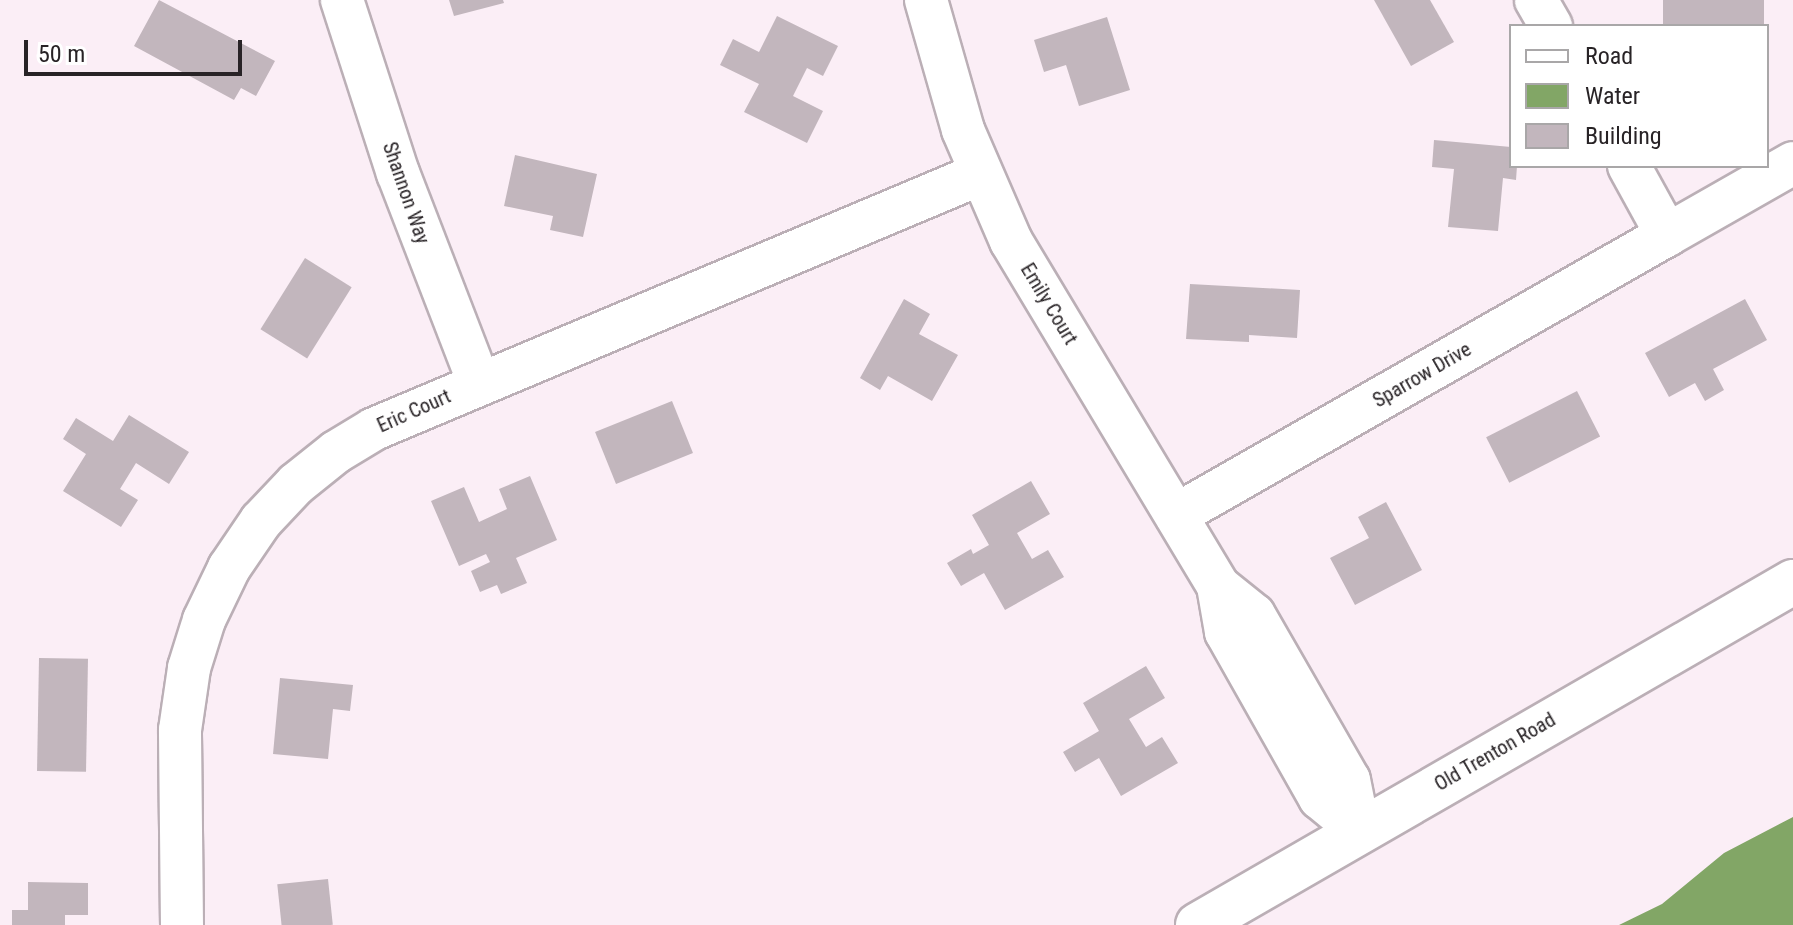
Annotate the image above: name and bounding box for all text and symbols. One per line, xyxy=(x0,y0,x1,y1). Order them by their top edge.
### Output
scale bar xyxy=(28,24,246,74)
legend xyxy=(1509,24,1769,168)
text: 50 m xyxy=(38,40,85,68)
text: Road xyxy=(1585,42,1633,70)
text: Water xyxy=(1585,82,1640,110)
text: Building xyxy=(1585,122,1662,150)
street label: Shannon Way xyxy=(377,139,435,247)
street label: Emily Court xyxy=(1015,259,1083,349)
street label: Sparrow Drive xyxy=(1369,337,1475,413)
street label: Eric Court xyxy=(373,384,455,438)
street label: Old Trenton Road xyxy=(1430,708,1560,796)

